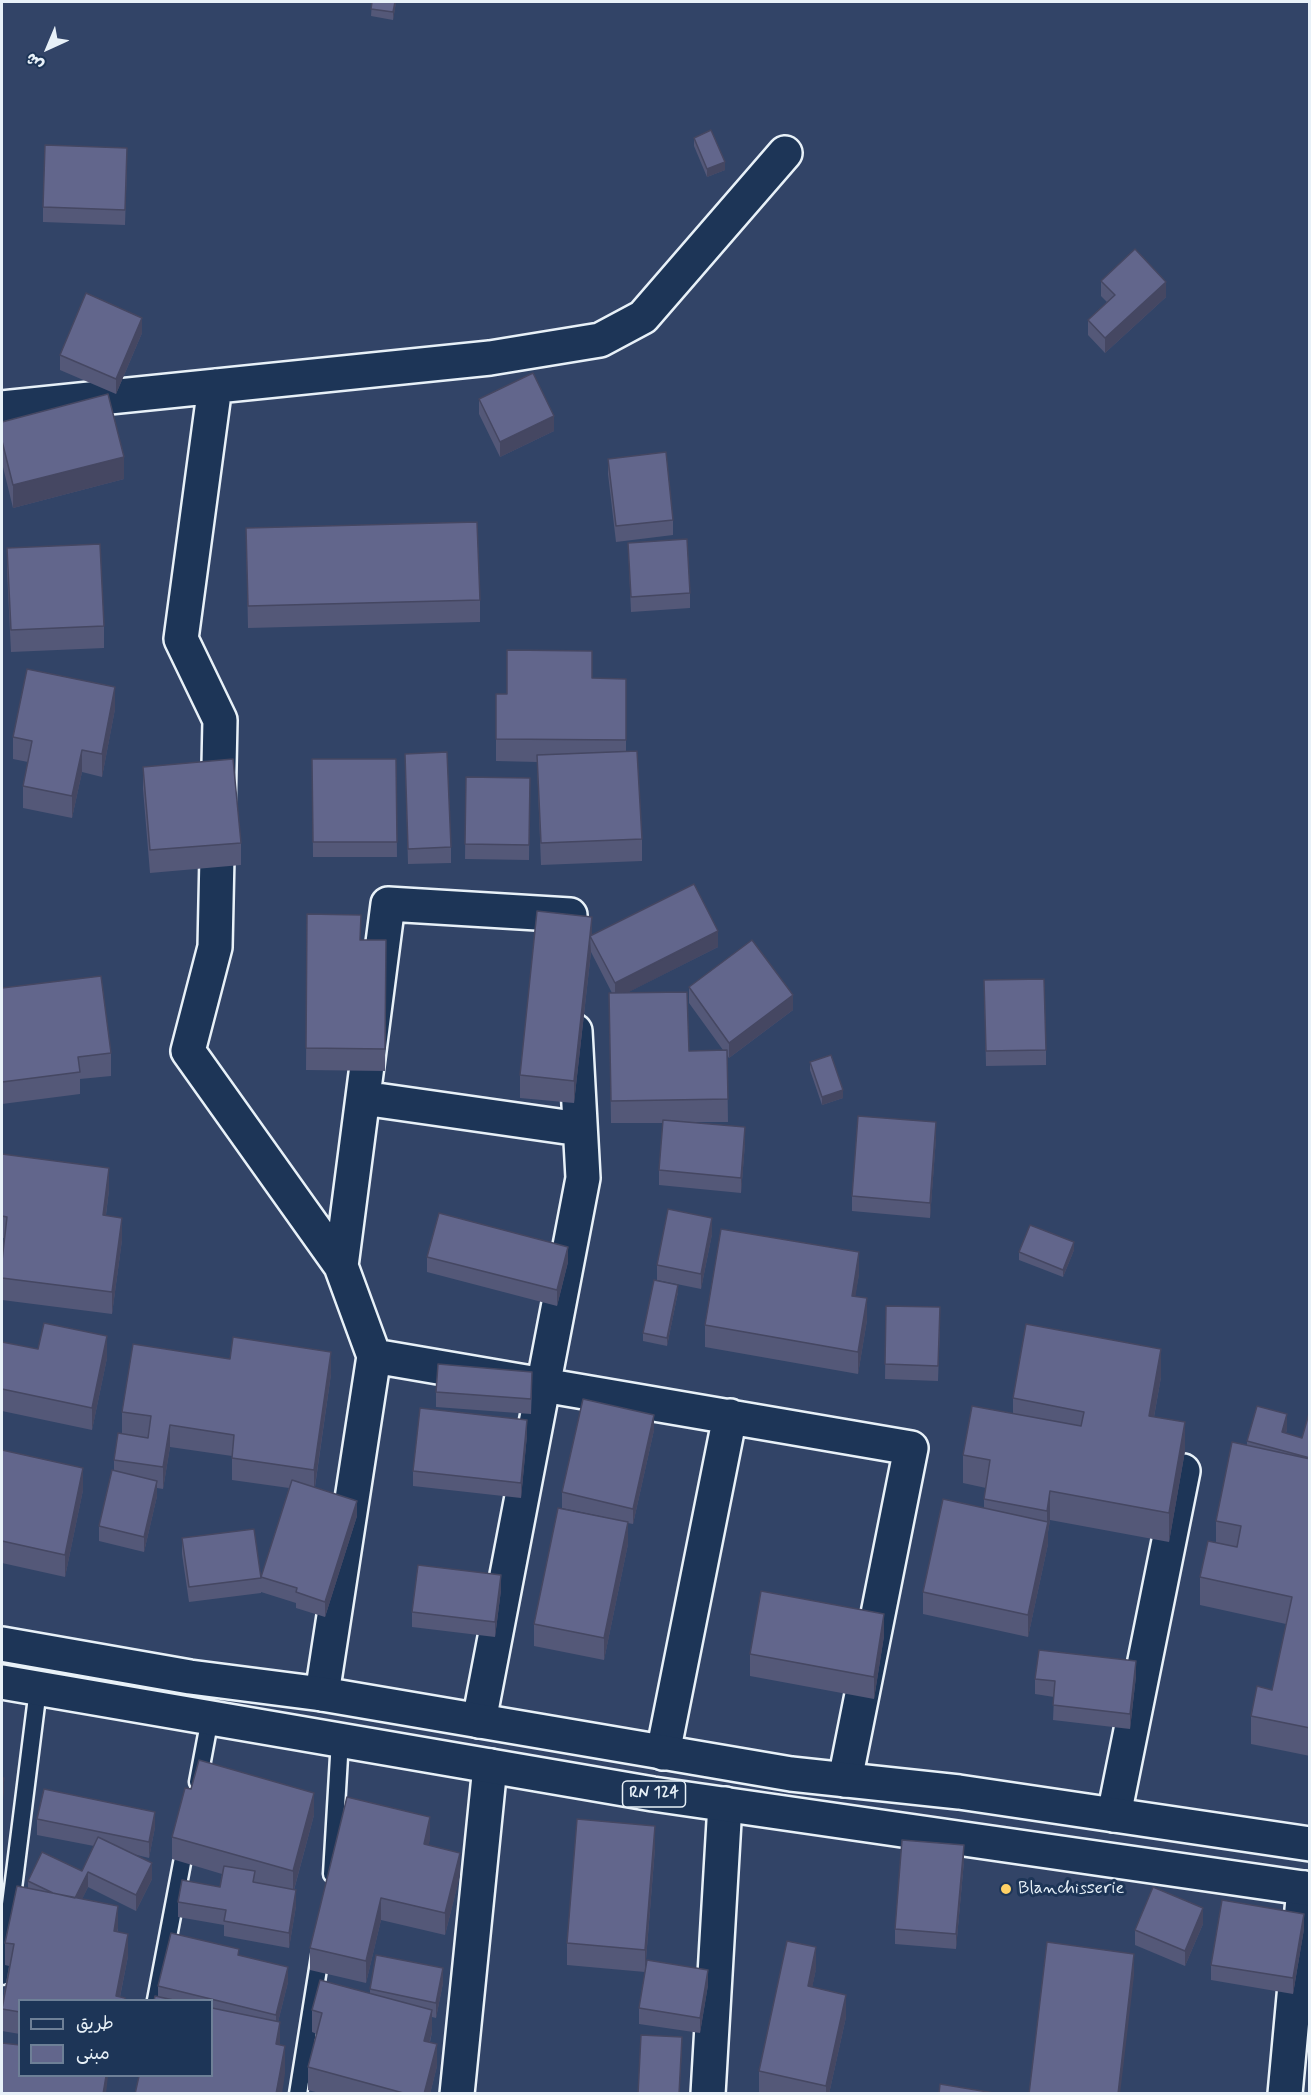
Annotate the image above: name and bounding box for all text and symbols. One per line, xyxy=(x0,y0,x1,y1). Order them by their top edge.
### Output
north arrow xyxy=(18,18,78,78)
text: ش xyxy=(22,48,49,75)
road number: RN 124 xyxy=(622,1781,686,1807)
place label: Blanchisserie xyxy=(1018,1878,1124,1900)
marker: Blanchisserie xyxy=(999,1882,1013,1896)
legend xyxy=(18,1999,213,2077)
text: طريق xyxy=(76,2012,114,2036)
text: مبنى xyxy=(76,2042,110,2066)

